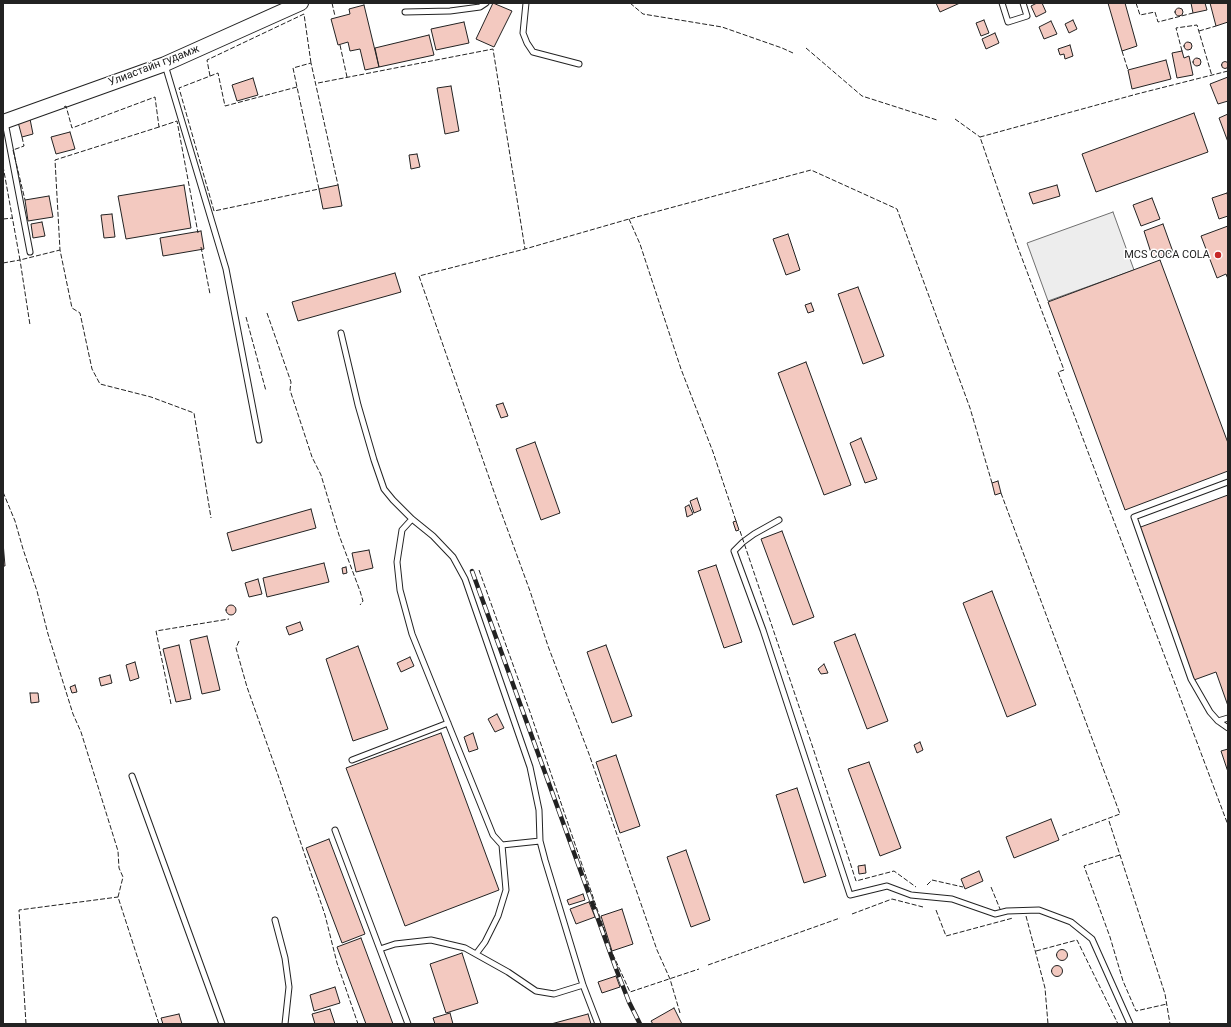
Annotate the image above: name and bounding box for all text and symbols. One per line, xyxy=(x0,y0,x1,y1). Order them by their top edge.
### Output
street label: Улиастайн гудамж xyxy=(107,43,201,89)
place label: MCS COCA COLA xyxy=(1124,248,1210,262)
marker: MCS COCA COLA xyxy=(1213,250,1223,260)

